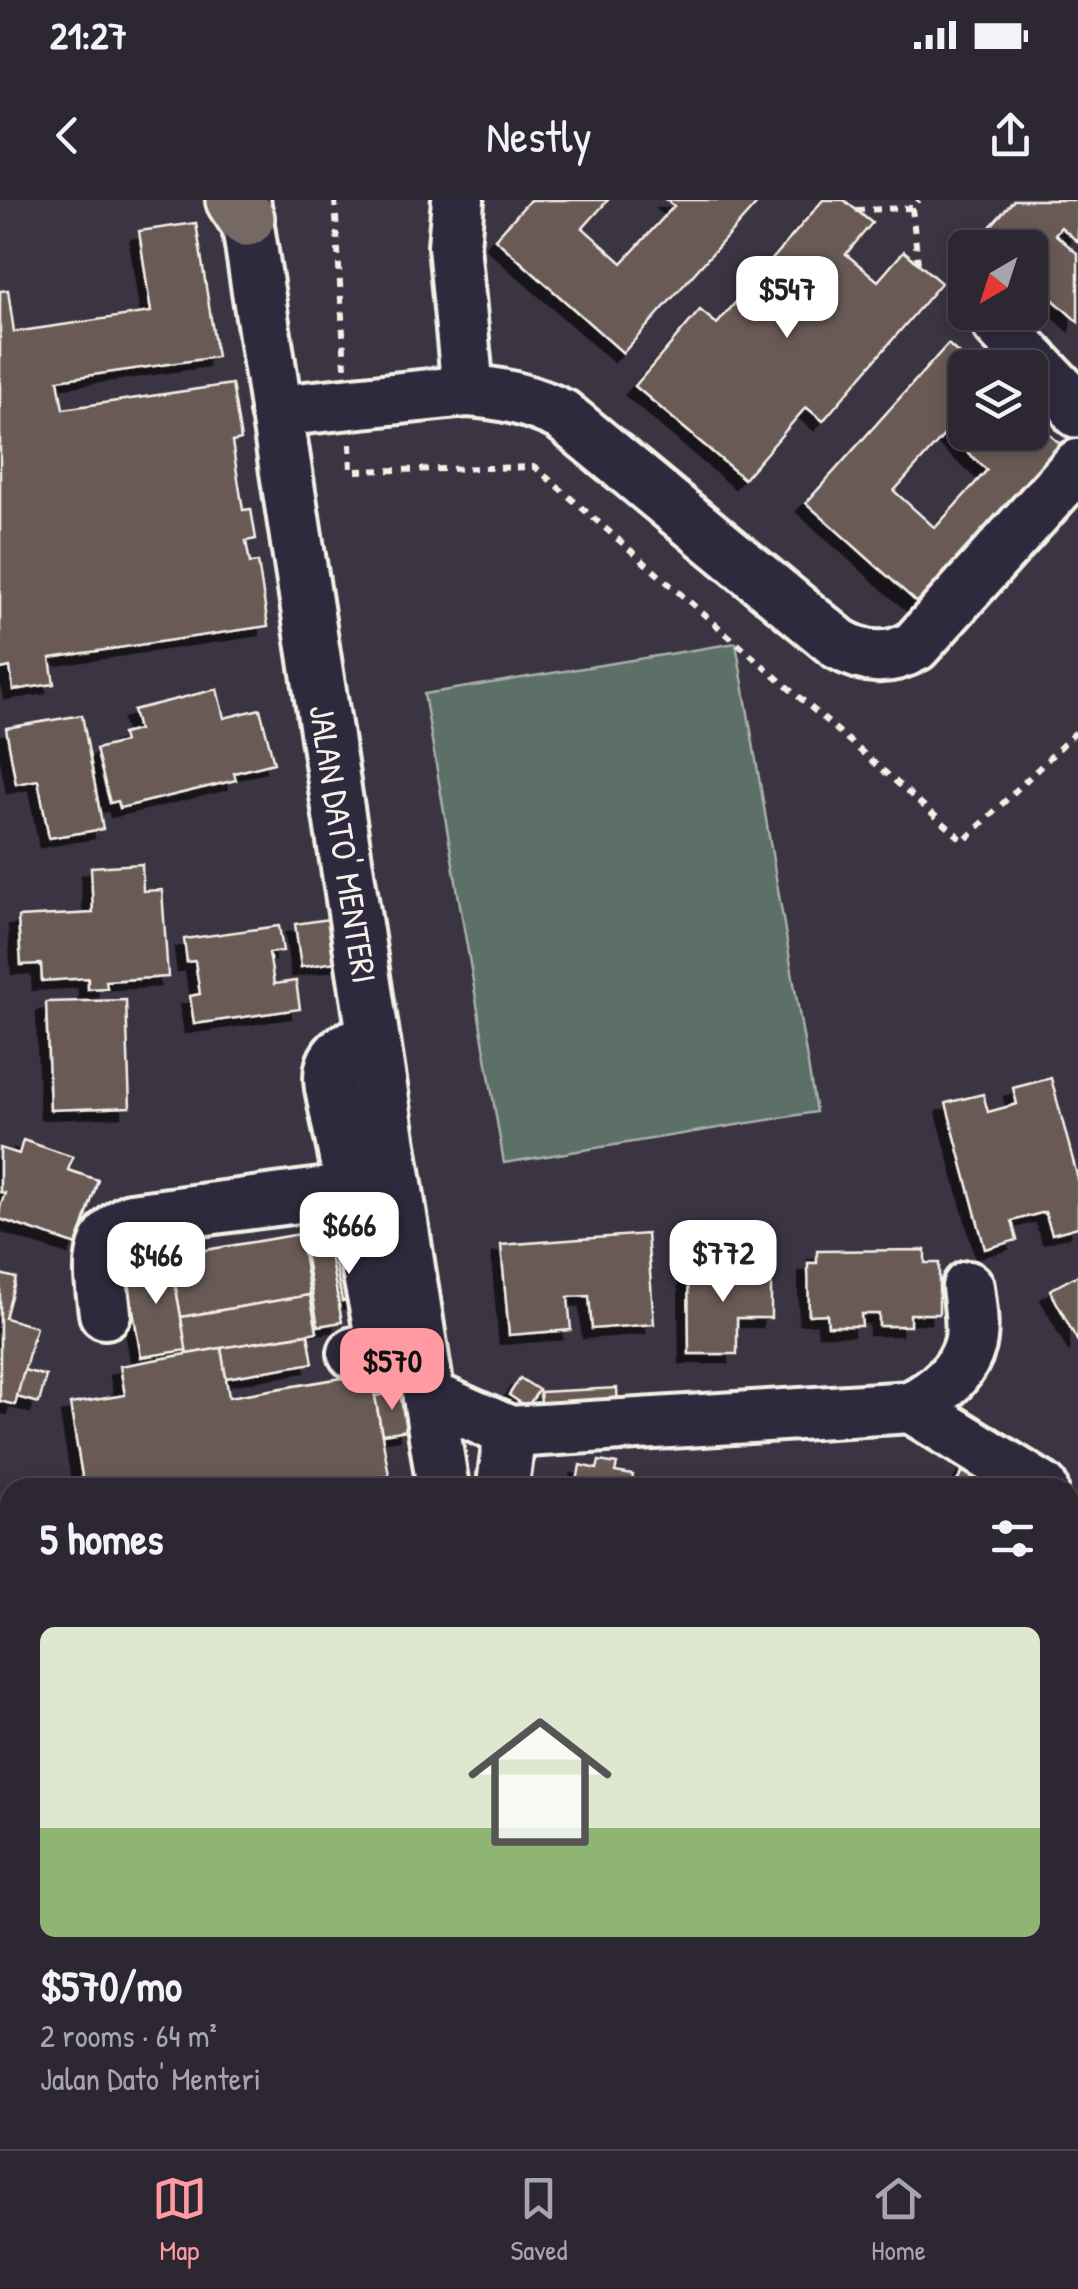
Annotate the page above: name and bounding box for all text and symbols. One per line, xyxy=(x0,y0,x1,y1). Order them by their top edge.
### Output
text: 21:27 xyxy=(50,9,127,61)
text: Nestly xyxy=(486,105,592,166)
icon: back xyxy=(40,108,95,163)
icon: share xyxy=(983,108,1038,163)
north arrow xyxy=(948,230,1048,330)
map controls xyxy=(948,230,1048,450)
pin: $547 xyxy=(728,256,846,341)
text: $547 xyxy=(758,267,816,310)
button: layers xyxy=(948,350,1048,450)
street label: JALAN DATO' MENTERI xyxy=(298,701,389,986)
pin: $666 xyxy=(290,1192,408,1277)
text: $666 xyxy=(322,1203,376,1246)
pin: $772 xyxy=(664,1220,782,1305)
pin: $466 xyxy=(97,1222,215,1307)
text: $772 xyxy=(692,1231,754,1274)
text: $466 xyxy=(129,1233,183,1276)
pin: $570 xyxy=(333,1328,451,1413)
text: $570 xyxy=(362,1339,422,1382)
text: 5 homes xyxy=(40,1510,163,1567)
icon: filters xyxy=(985,1511,1040,1566)
icon: home xyxy=(450,1692,630,1872)
text: $570/mo xyxy=(40,1957,182,2014)
text: 2 rooms · 64 m² xyxy=(40,2014,217,2057)
text: Jalan Dato' Menteri xyxy=(40,2057,261,2100)
tab: Map xyxy=(152,2171,207,2269)
tab: Saved xyxy=(510,2171,568,2269)
tab: Home xyxy=(871,2171,926,2269)

